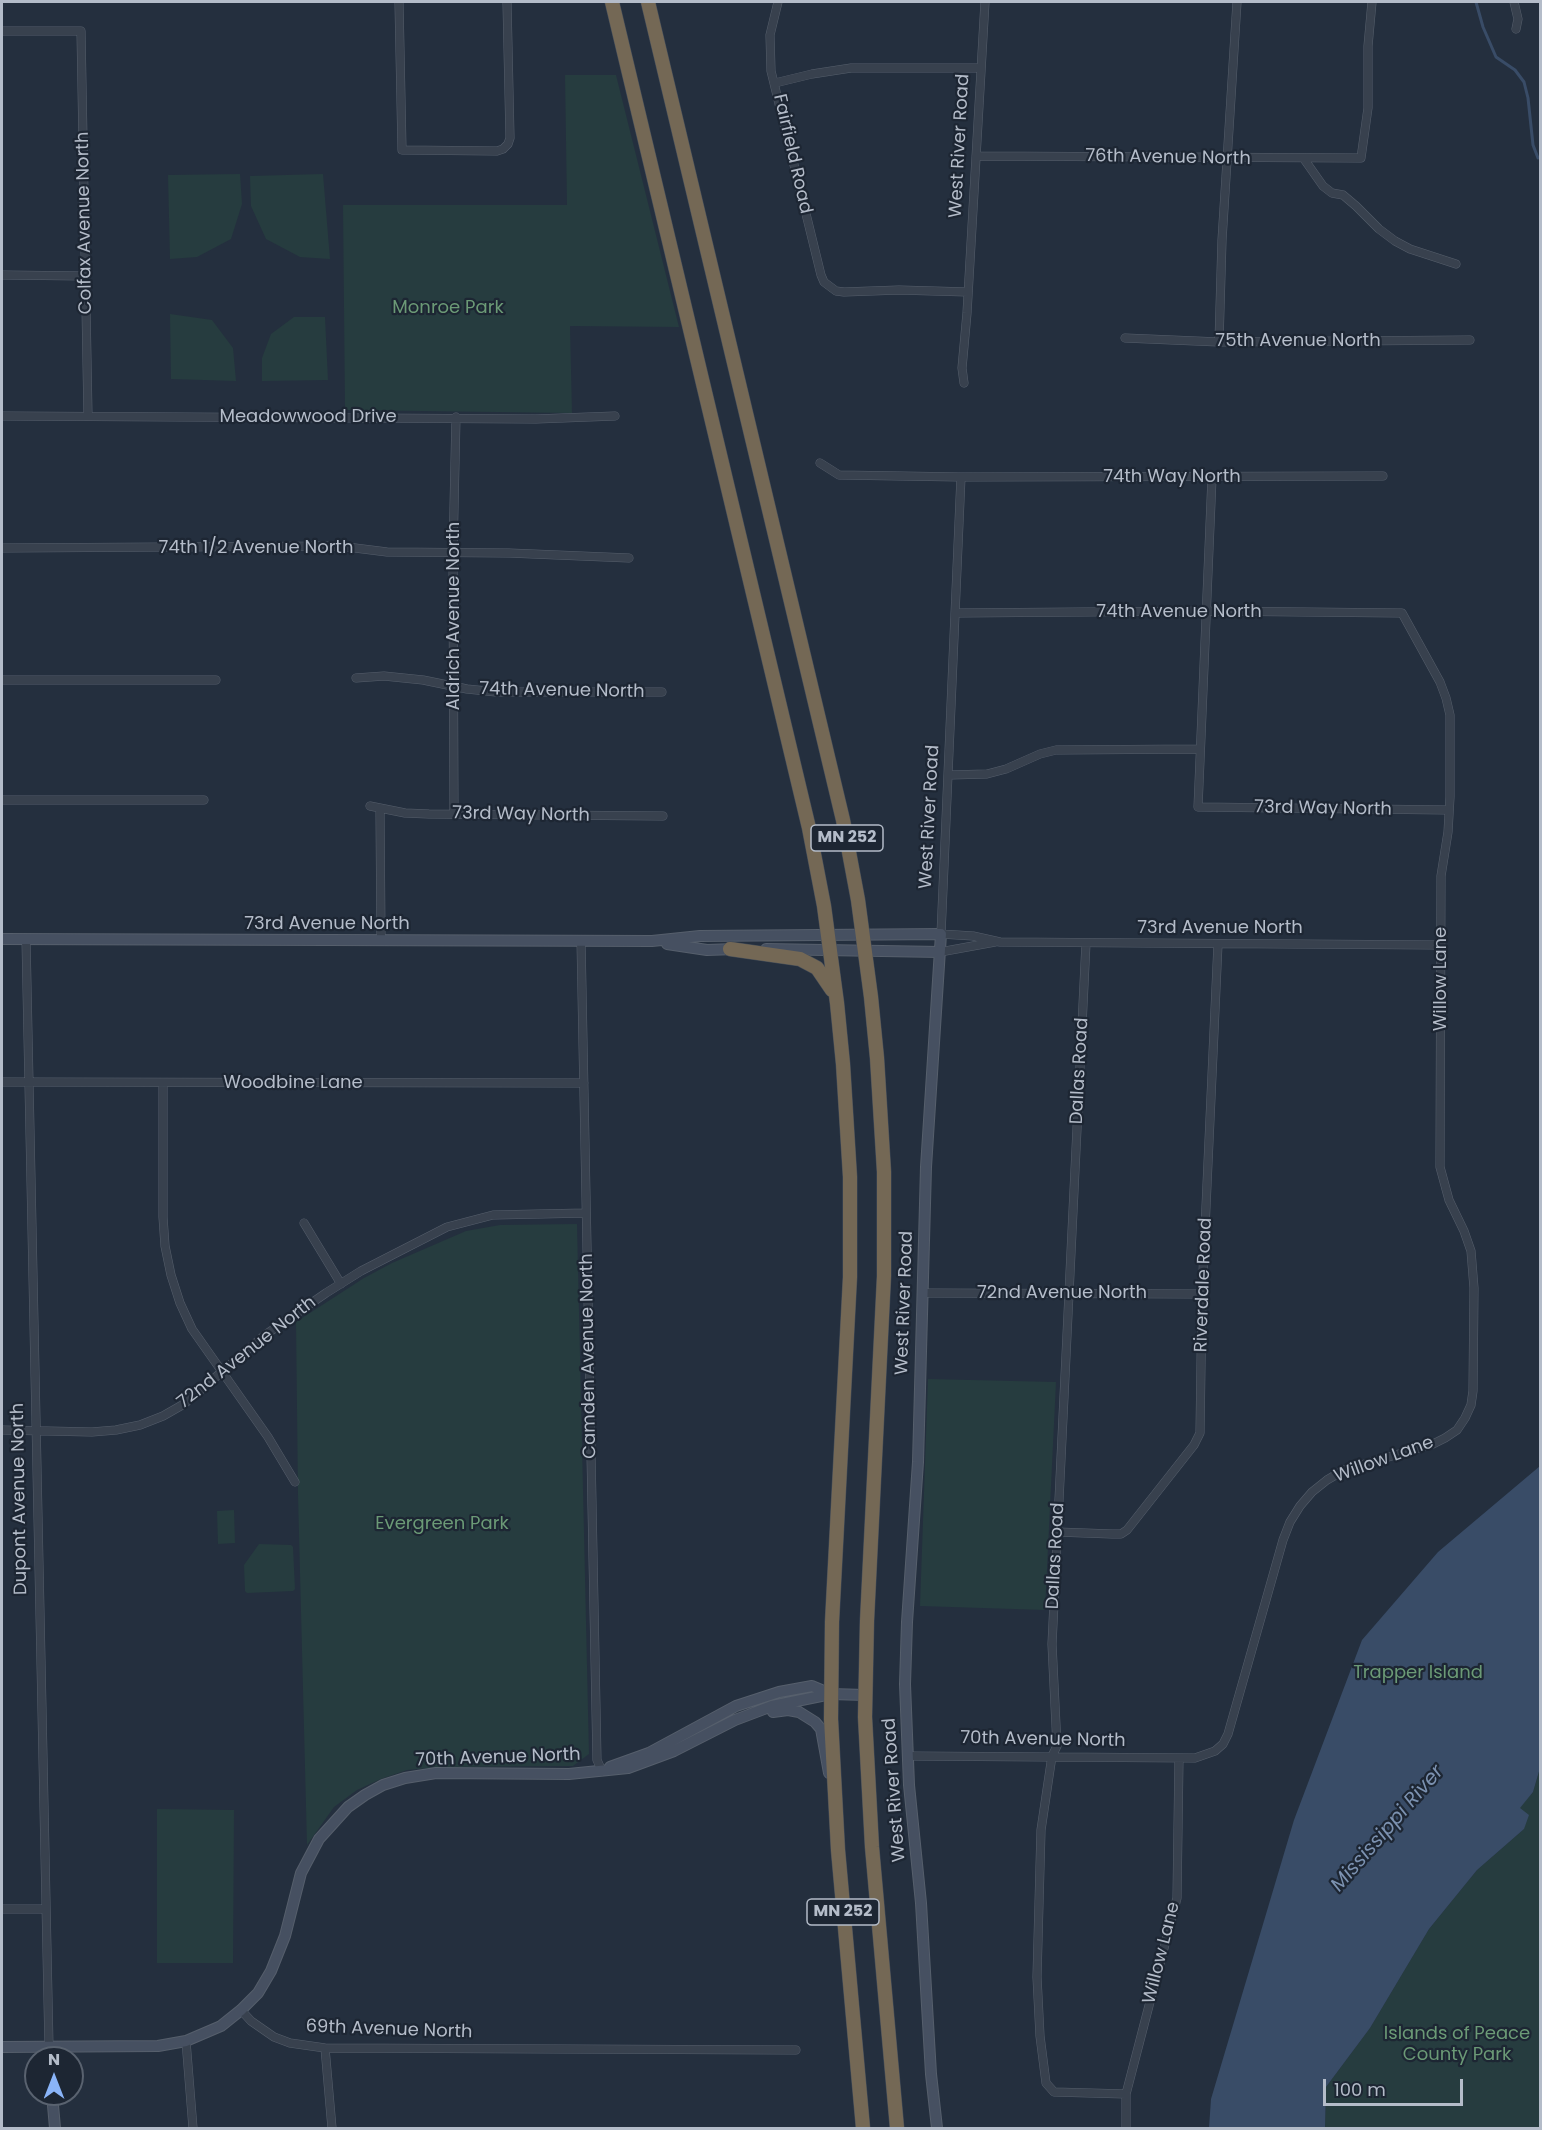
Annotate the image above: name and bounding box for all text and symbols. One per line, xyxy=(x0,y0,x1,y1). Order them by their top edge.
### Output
street label: West River Road xyxy=(945,73,975,219)
street label: Fairfield Road xyxy=(768,92,816,216)
street label: Colfax Avenue North xyxy=(73,131,97,315)
street label: 76th Avenue North xyxy=(1085,146,1251,170)
park label: Monroe Park xyxy=(392,297,504,319)
street label: 75th Avenue North xyxy=(1215,330,1381,352)
street label: Meadowwood Drive xyxy=(219,406,397,428)
street label: 74th Way North xyxy=(1103,466,1241,488)
street label: Aldrich Avenue North xyxy=(443,522,465,710)
street label: 74th 1/2 Avenue North xyxy=(159,537,353,559)
street label: 74th Avenue North xyxy=(1096,601,1262,623)
street label: 74th Avenue North xyxy=(479,679,645,703)
street label: West River Road xyxy=(915,744,945,890)
street label: 73rd Way North xyxy=(1254,797,1392,821)
street label: 73rd Way North xyxy=(452,803,590,827)
road number: MN 252 xyxy=(811,825,883,851)
street label: 73rd Avenue North xyxy=(244,913,410,935)
street label: 73rd Avenue North xyxy=(1137,917,1303,939)
street label: Willow Lane xyxy=(1430,927,1452,1031)
street label: Dallas Road xyxy=(1066,1017,1094,1125)
street label: Woodbine Lane xyxy=(223,1072,363,1094)
street label: Riverdale Road xyxy=(1191,1217,1217,1353)
street label: West River Road xyxy=(892,1230,918,1376)
street label: Camden Avenue North xyxy=(576,1253,602,1459)
street label: 72nd Avenue North xyxy=(977,1282,1147,1304)
street label: 72nd Avenue North xyxy=(173,1292,321,1414)
street label: Dupont Avenue North xyxy=(8,1403,32,1595)
street label: Willow Lane xyxy=(1331,1432,1437,1488)
street label: Dallas Road xyxy=(1042,1502,1070,1610)
park label: Evergreen Park xyxy=(375,1513,509,1535)
park label: Trapper Island xyxy=(1353,1662,1483,1684)
street label: West River Road xyxy=(879,1717,911,1863)
street label: 70th Avenue North xyxy=(960,1728,1126,1752)
street label: 70th Avenue North xyxy=(415,1744,581,1772)
water label: Mississippi River xyxy=(1327,1761,1449,1897)
road number: MN 252 xyxy=(807,1899,879,1925)
street label: Willow Lane xyxy=(1139,1900,1185,2006)
street label: 69th Avenue North xyxy=(305,2016,473,2044)
park label: Islands of Peace County Park xyxy=(1384,2023,1530,2066)
north arrow xyxy=(24,2046,84,2106)
text: N xyxy=(48,2048,60,2071)
scale bar xyxy=(1326,2067,1466,2105)
text: 100 m xyxy=(1334,2077,1386,2102)

